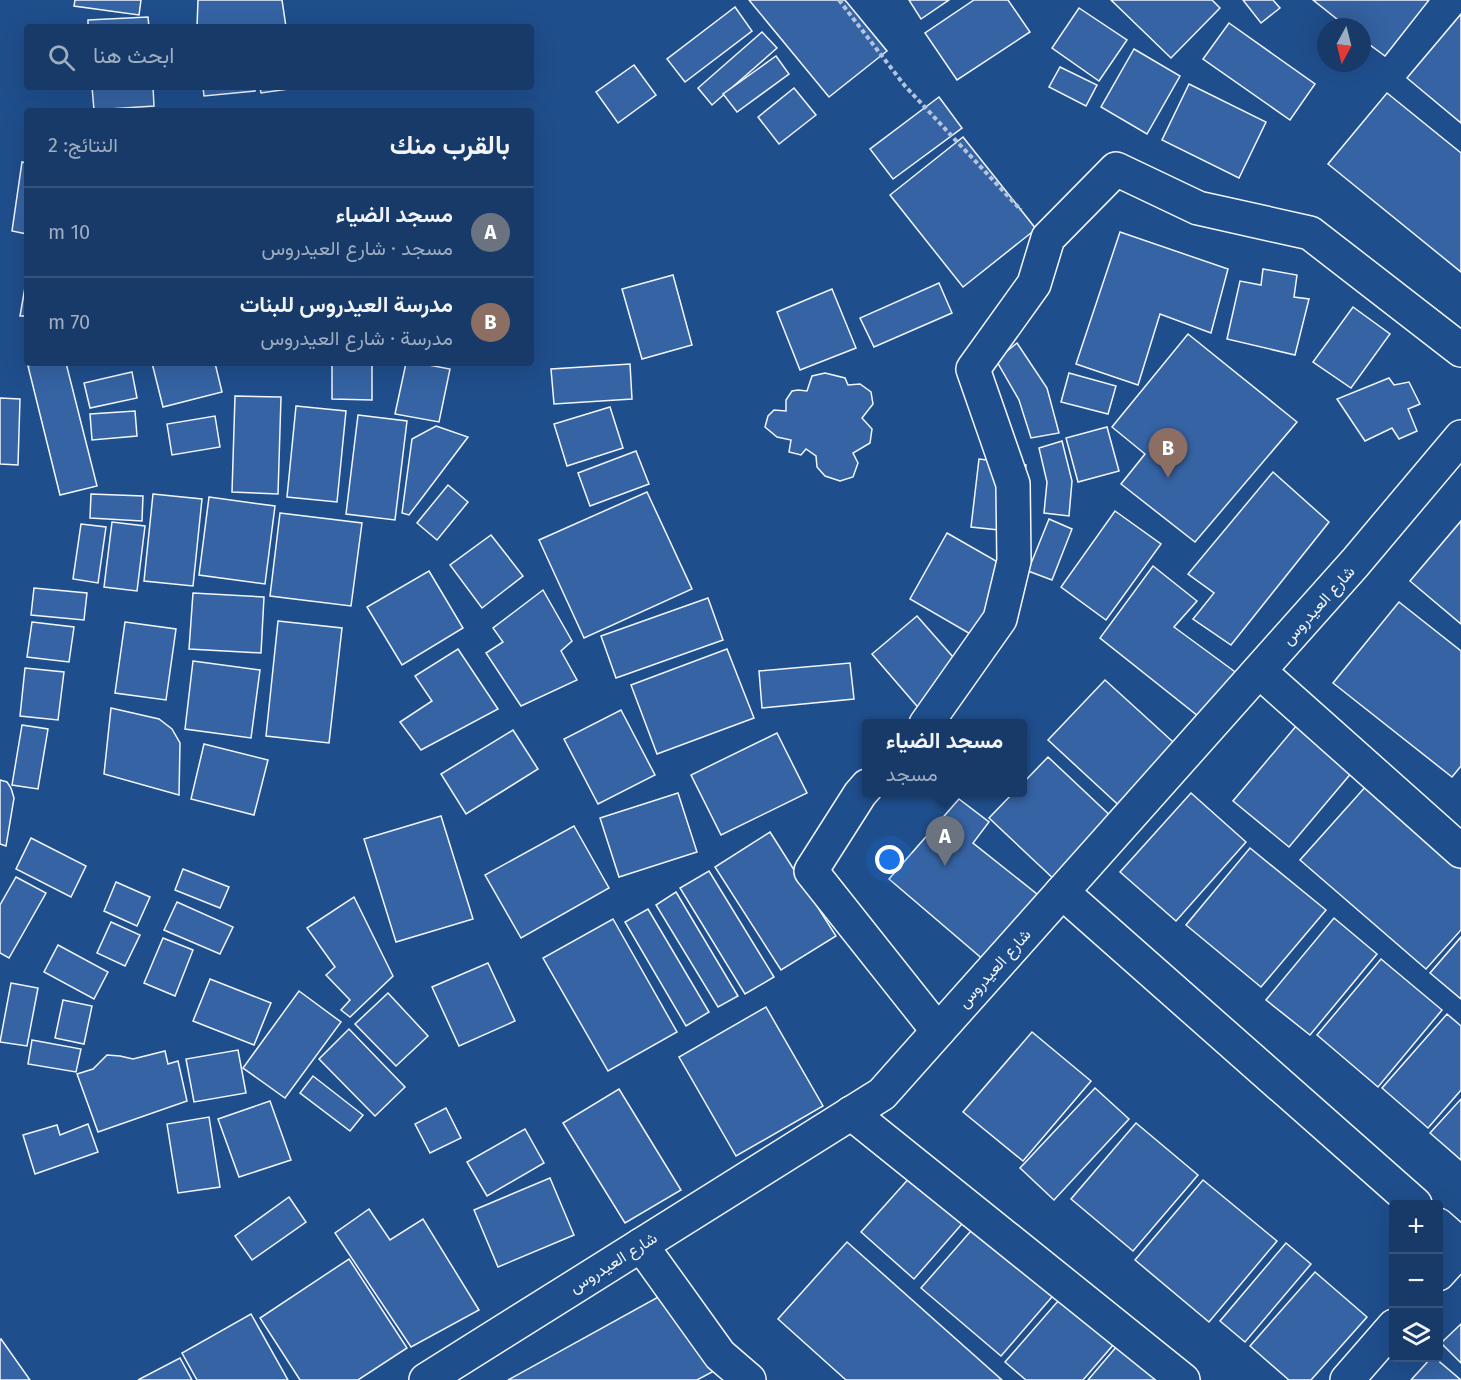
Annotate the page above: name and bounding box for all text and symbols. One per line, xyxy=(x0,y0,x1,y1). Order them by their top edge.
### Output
north arrow xyxy=(1317,18,1371,72)
search box xyxy=(24,24,534,90)
icon: search xyxy=(45,41,78,74)
text: ابحث هنا xyxy=(93,42,174,69)
text: بالقرب منك xyxy=(390,130,510,161)
text: النتائج: 2 xyxy=(48,133,118,157)
text: مسجد الضياء xyxy=(336,201,453,228)
text: 10 m xyxy=(48,220,90,244)
text: A xyxy=(485,220,496,244)
text: مسجد · شارع العيدروس xyxy=(261,236,453,260)
text: مدرسة العيدروس للبنات xyxy=(240,291,453,318)
text: 70 m xyxy=(48,310,90,334)
text: B xyxy=(484,310,497,334)
text: مدرسة · شارع العيدروس xyxy=(261,326,453,350)
pin: B xyxy=(1148,428,1188,478)
street label: شارع العيدروس xyxy=(1278,562,1360,650)
popup xyxy=(862,719,1027,797)
text: مسجد الضياء xyxy=(886,727,1003,754)
text: مسجد xyxy=(886,762,938,786)
pin: A xyxy=(926,816,964,866)
your location xyxy=(875,845,904,874)
street label: شارع العيدروس xyxy=(954,925,1036,1013)
map controls xyxy=(1389,1200,1443,1362)
button: + xyxy=(1389,1200,1443,1254)
street label: شارع العيدروس xyxy=(566,1228,662,1299)
button: − xyxy=(1389,1254,1443,1308)
button: layers xyxy=(1389,1308,1443,1362)

